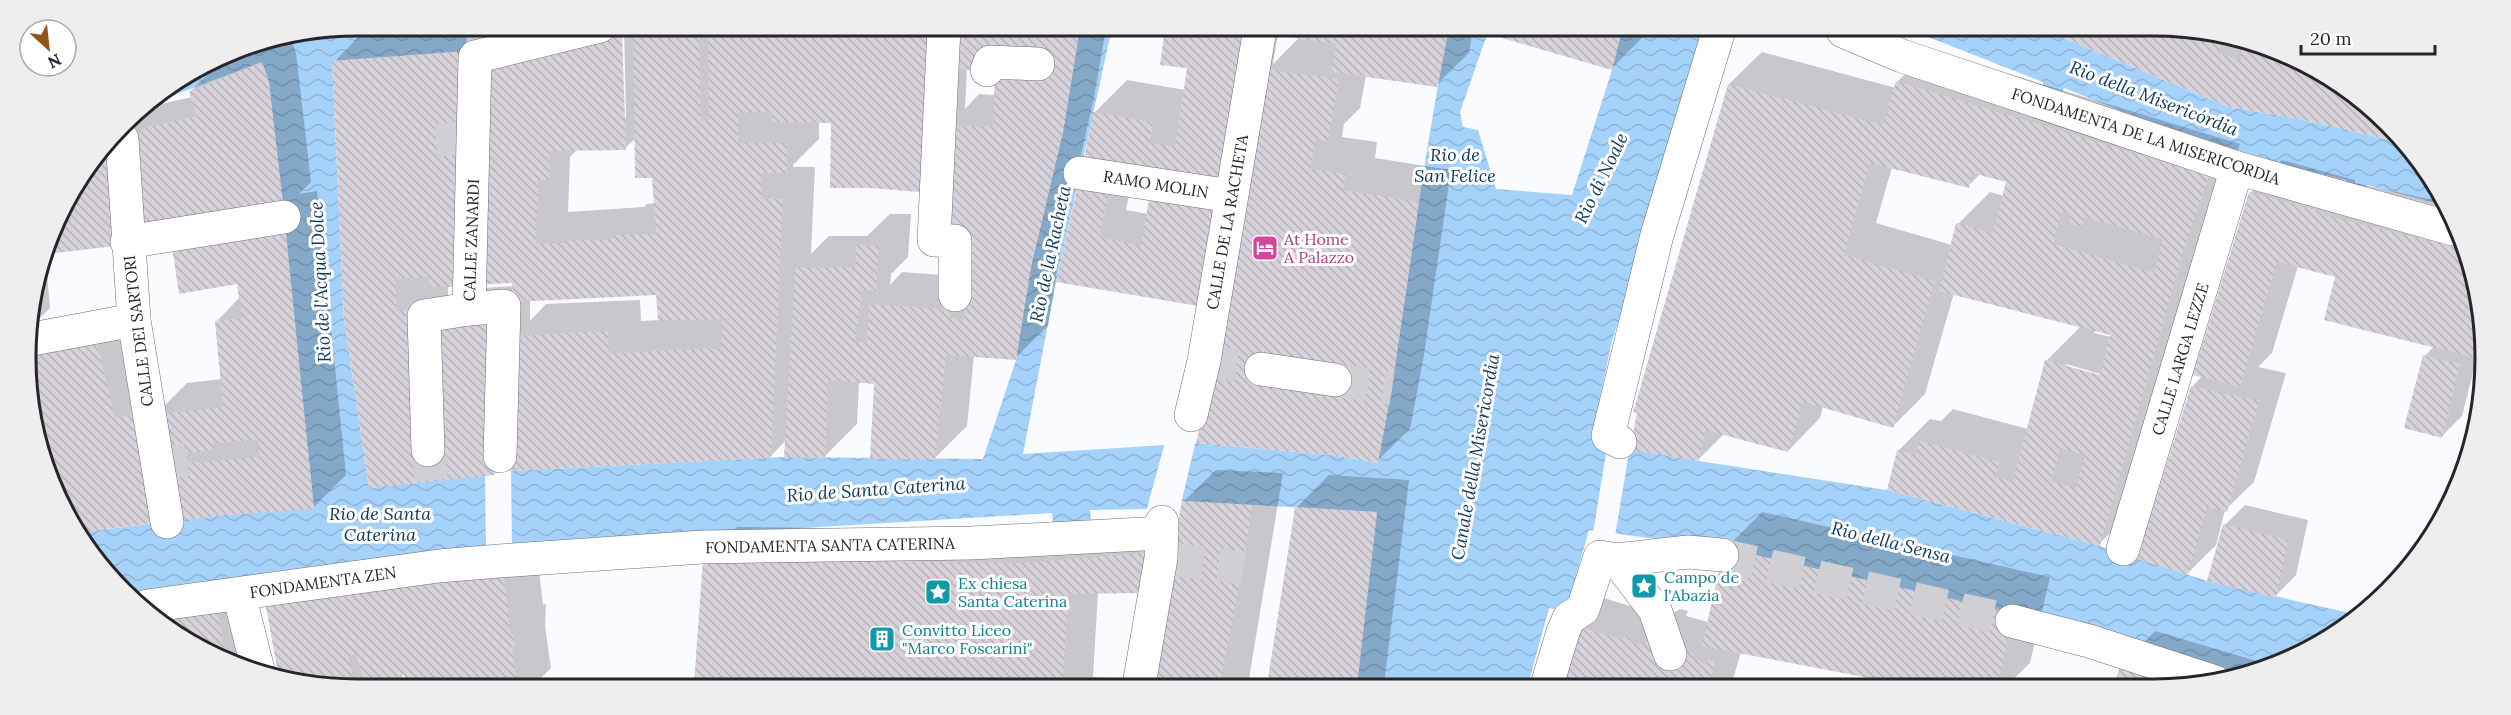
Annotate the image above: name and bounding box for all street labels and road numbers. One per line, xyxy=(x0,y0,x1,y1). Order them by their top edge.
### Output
street label: FONDAMENTA DE LA MISERICORDIA xyxy=(2009,83,2284,189)
street label: CALLE DE LA RACHETA xyxy=(1202,132,1252,311)
street label: RAMO MOLIN xyxy=(1102,166,1210,202)
street label: CALLE ZANARDI xyxy=(459,178,483,302)
street label: CALLE DEI SARTORI xyxy=(119,254,157,408)
street label: CALLE LARGA LEZZE xyxy=(2147,280,2213,438)
street label: FONDAMENTA SANTA CATERINA xyxy=(705,533,956,557)
street label: FONDAMENTA ZEN xyxy=(248,562,398,602)

